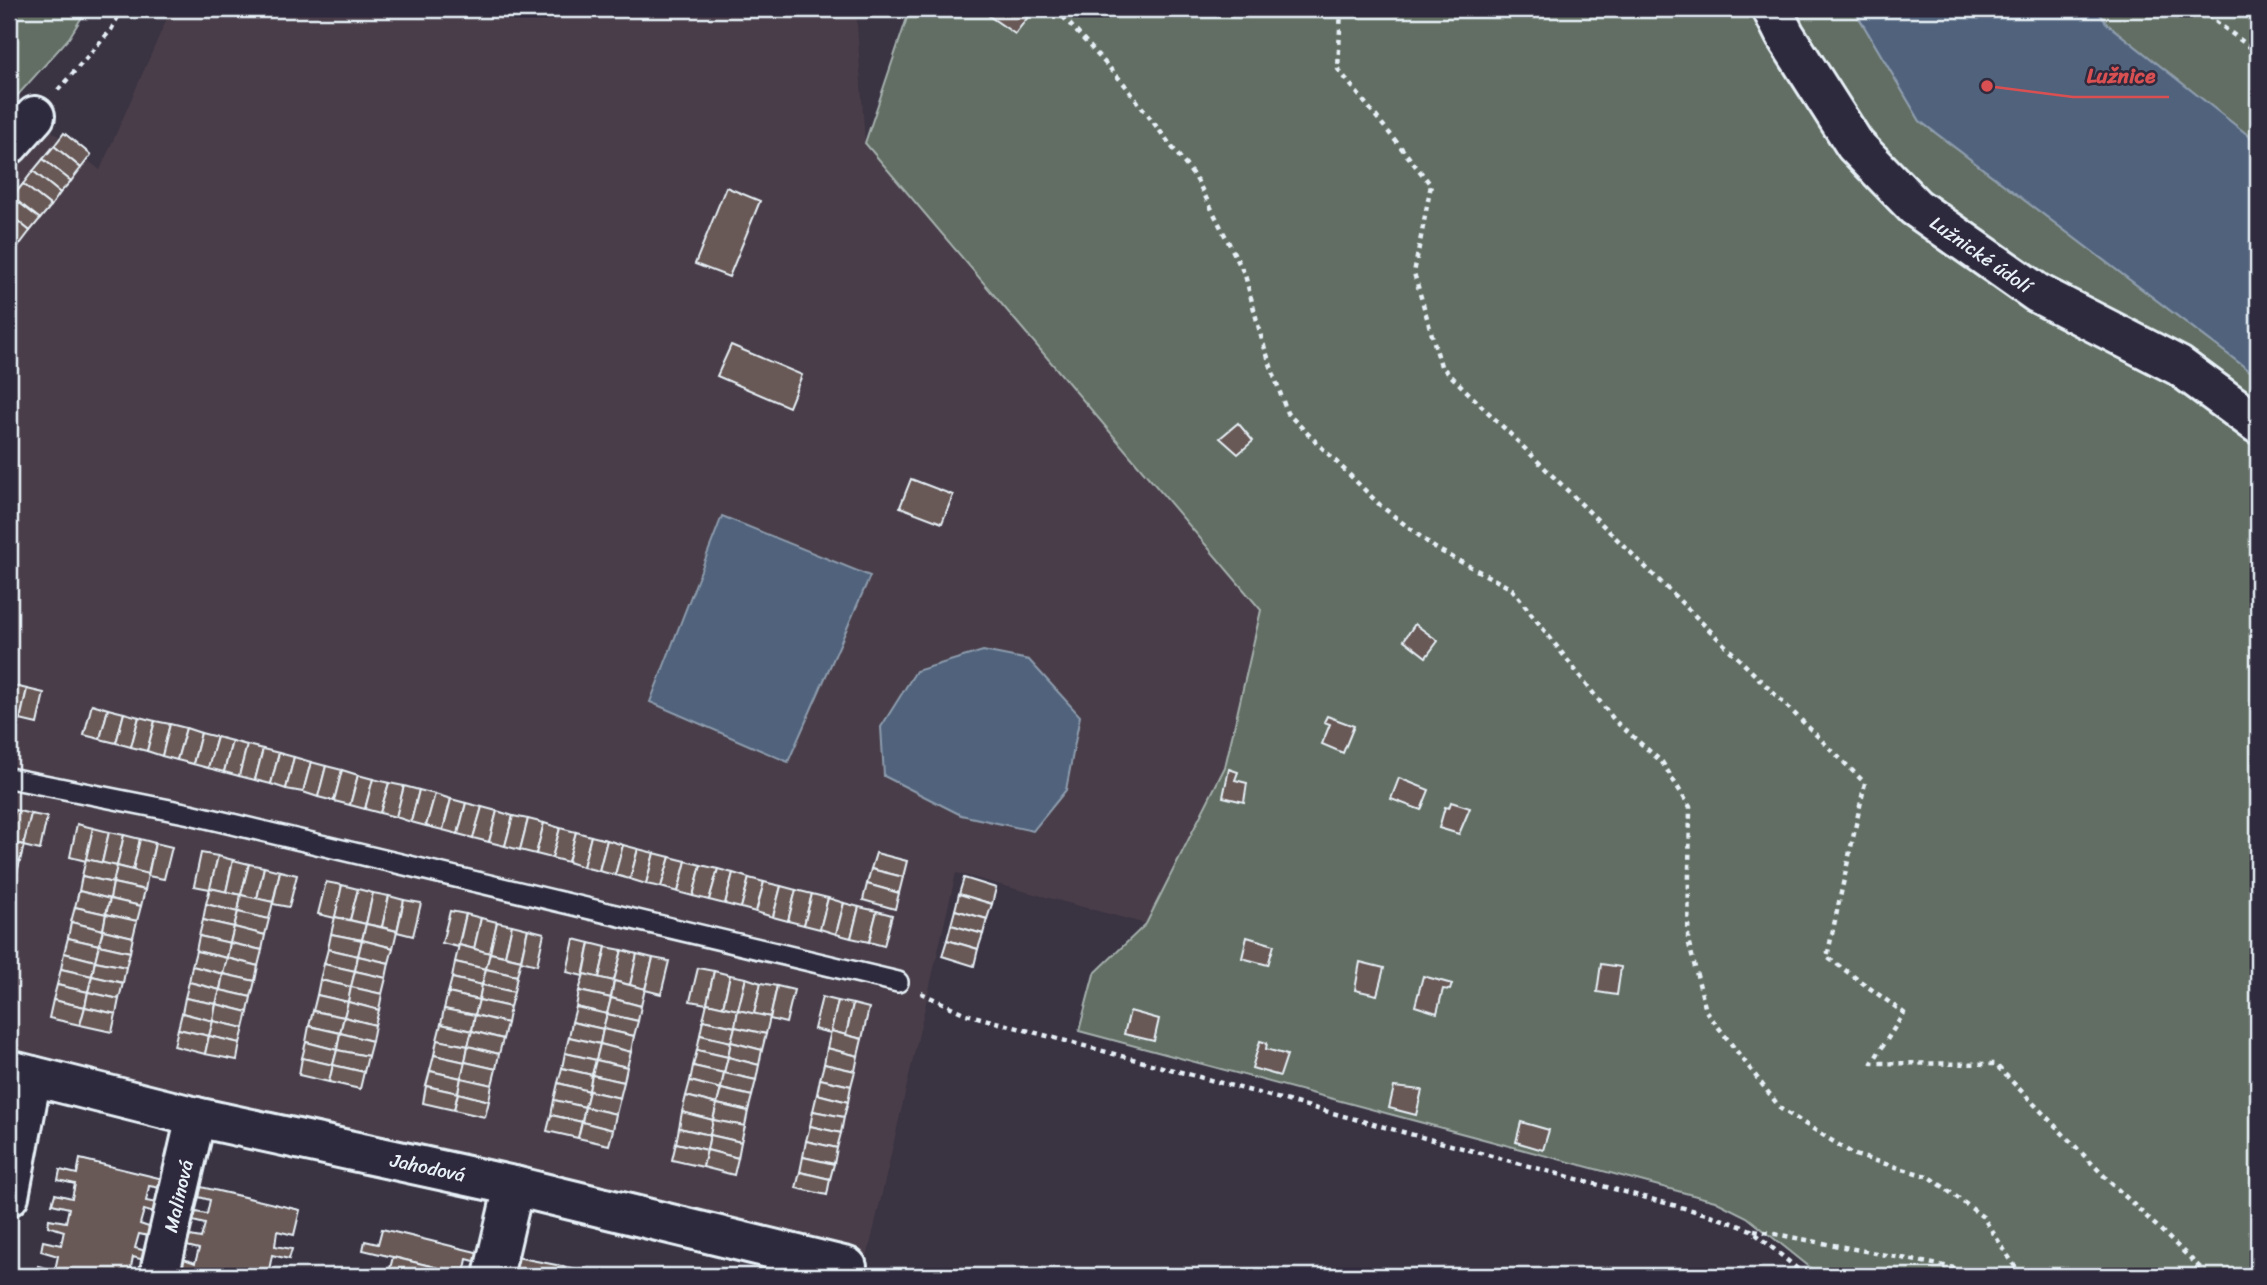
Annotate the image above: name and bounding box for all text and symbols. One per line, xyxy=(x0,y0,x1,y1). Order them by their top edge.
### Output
callout: Lužnice xyxy=(2073,55,2169,97)
text: Lužnice xyxy=(2087,57,2156,95)
street label: Lužnické údolí xyxy=(1923,207,2041,303)
street label: Jahodová xyxy=(386,1143,469,1192)
street label: Malinová xyxy=(154,1156,203,1236)

